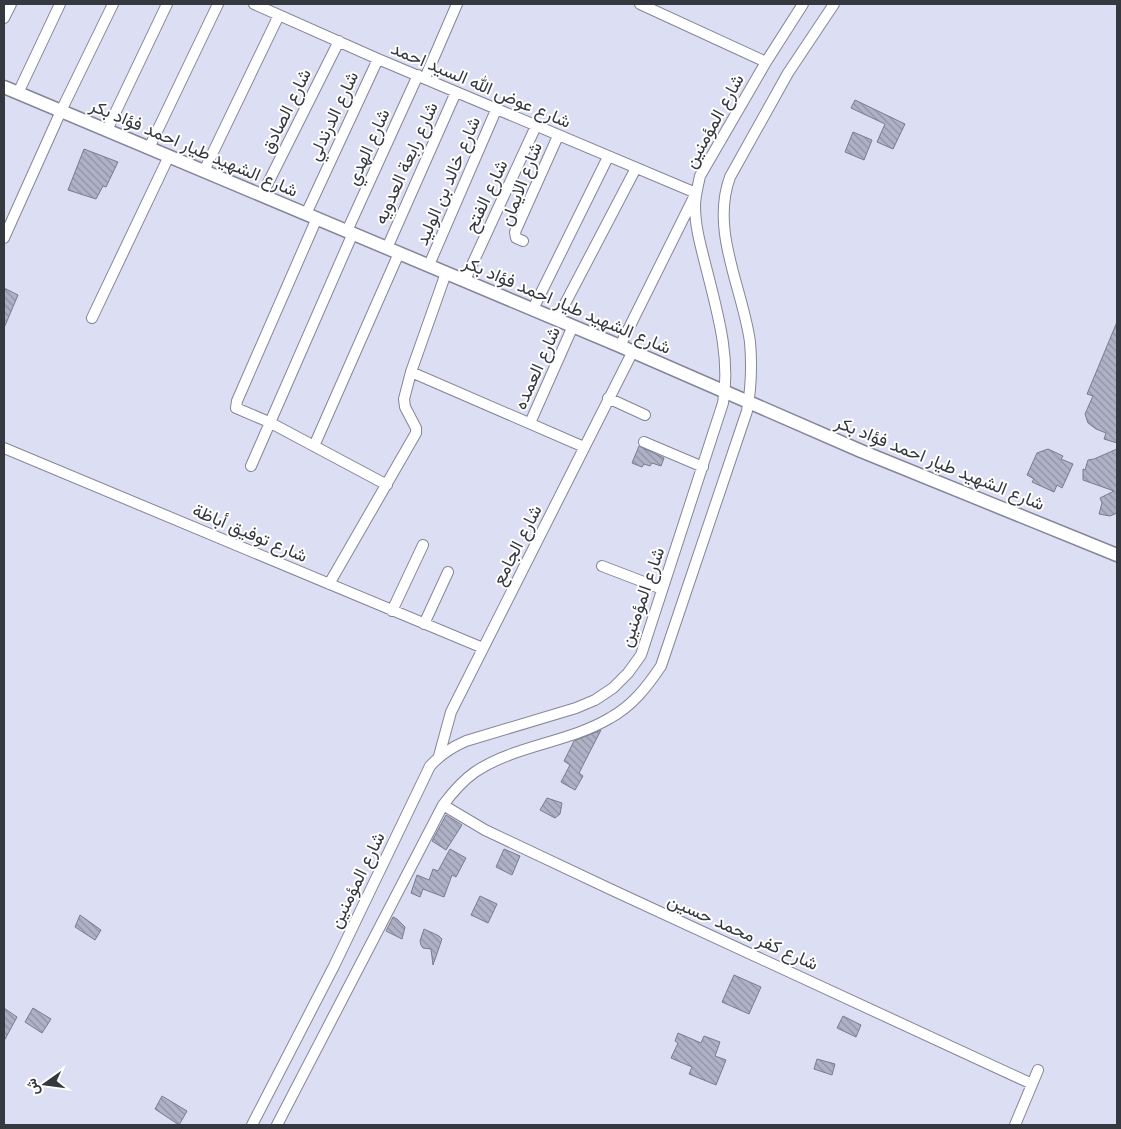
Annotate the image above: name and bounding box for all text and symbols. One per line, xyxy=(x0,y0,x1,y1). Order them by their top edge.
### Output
street label: شارع عوض الله السيد احمد xyxy=(387,37,574,134)
street label: شارع الصادق xyxy=(256,65,317,157)
street label: شارع الدرندلي xyxy=(303,68,367,166)
street label: شارع المؤمنين xyxy=(679,70,750,172)
street label: شارع الشهيد طيار احمد فؤاد بكر xyxy=(85,94,301,203)
street label: شارع رابعة العدويه xyxy=(369,99,444,228)
street label: شارع الهدي xyxy=(341,105,398,190)
street label: شارع خالد بن الوليد xyxy=(411,113,486,249)
street label: شارع الايمان xyxy=(495,139,548,229)
street label: شارع الفتح xyxy=(460,156,513,236)
street label: شارع الشهيد طيار احمد فؤاد بكر xyxy=(458,251,674,360)
street label: شارع العمده xyxy=(509,323,566,413)
street label: شارع الشهيد طيار احمد فؤاد بكر xyxy=(831,411,1048,516)
street label: شارع توفيق أباظة xyxy=(189,499,311,568)
street label: شارع الجامع xyxy=(487,501,548,589)
street label: شارع المؤمنين xyxy=(615,544,670,650)
street label: شارع المؤمنين xyxy=(324,828,391,932)
street label: شارع كفر محمد حسين xyxy=(664,889,822,976)
north arrow xyxy=(20,1059,70,1109)
text: ش xyxy=(23,1077,43,1097)

